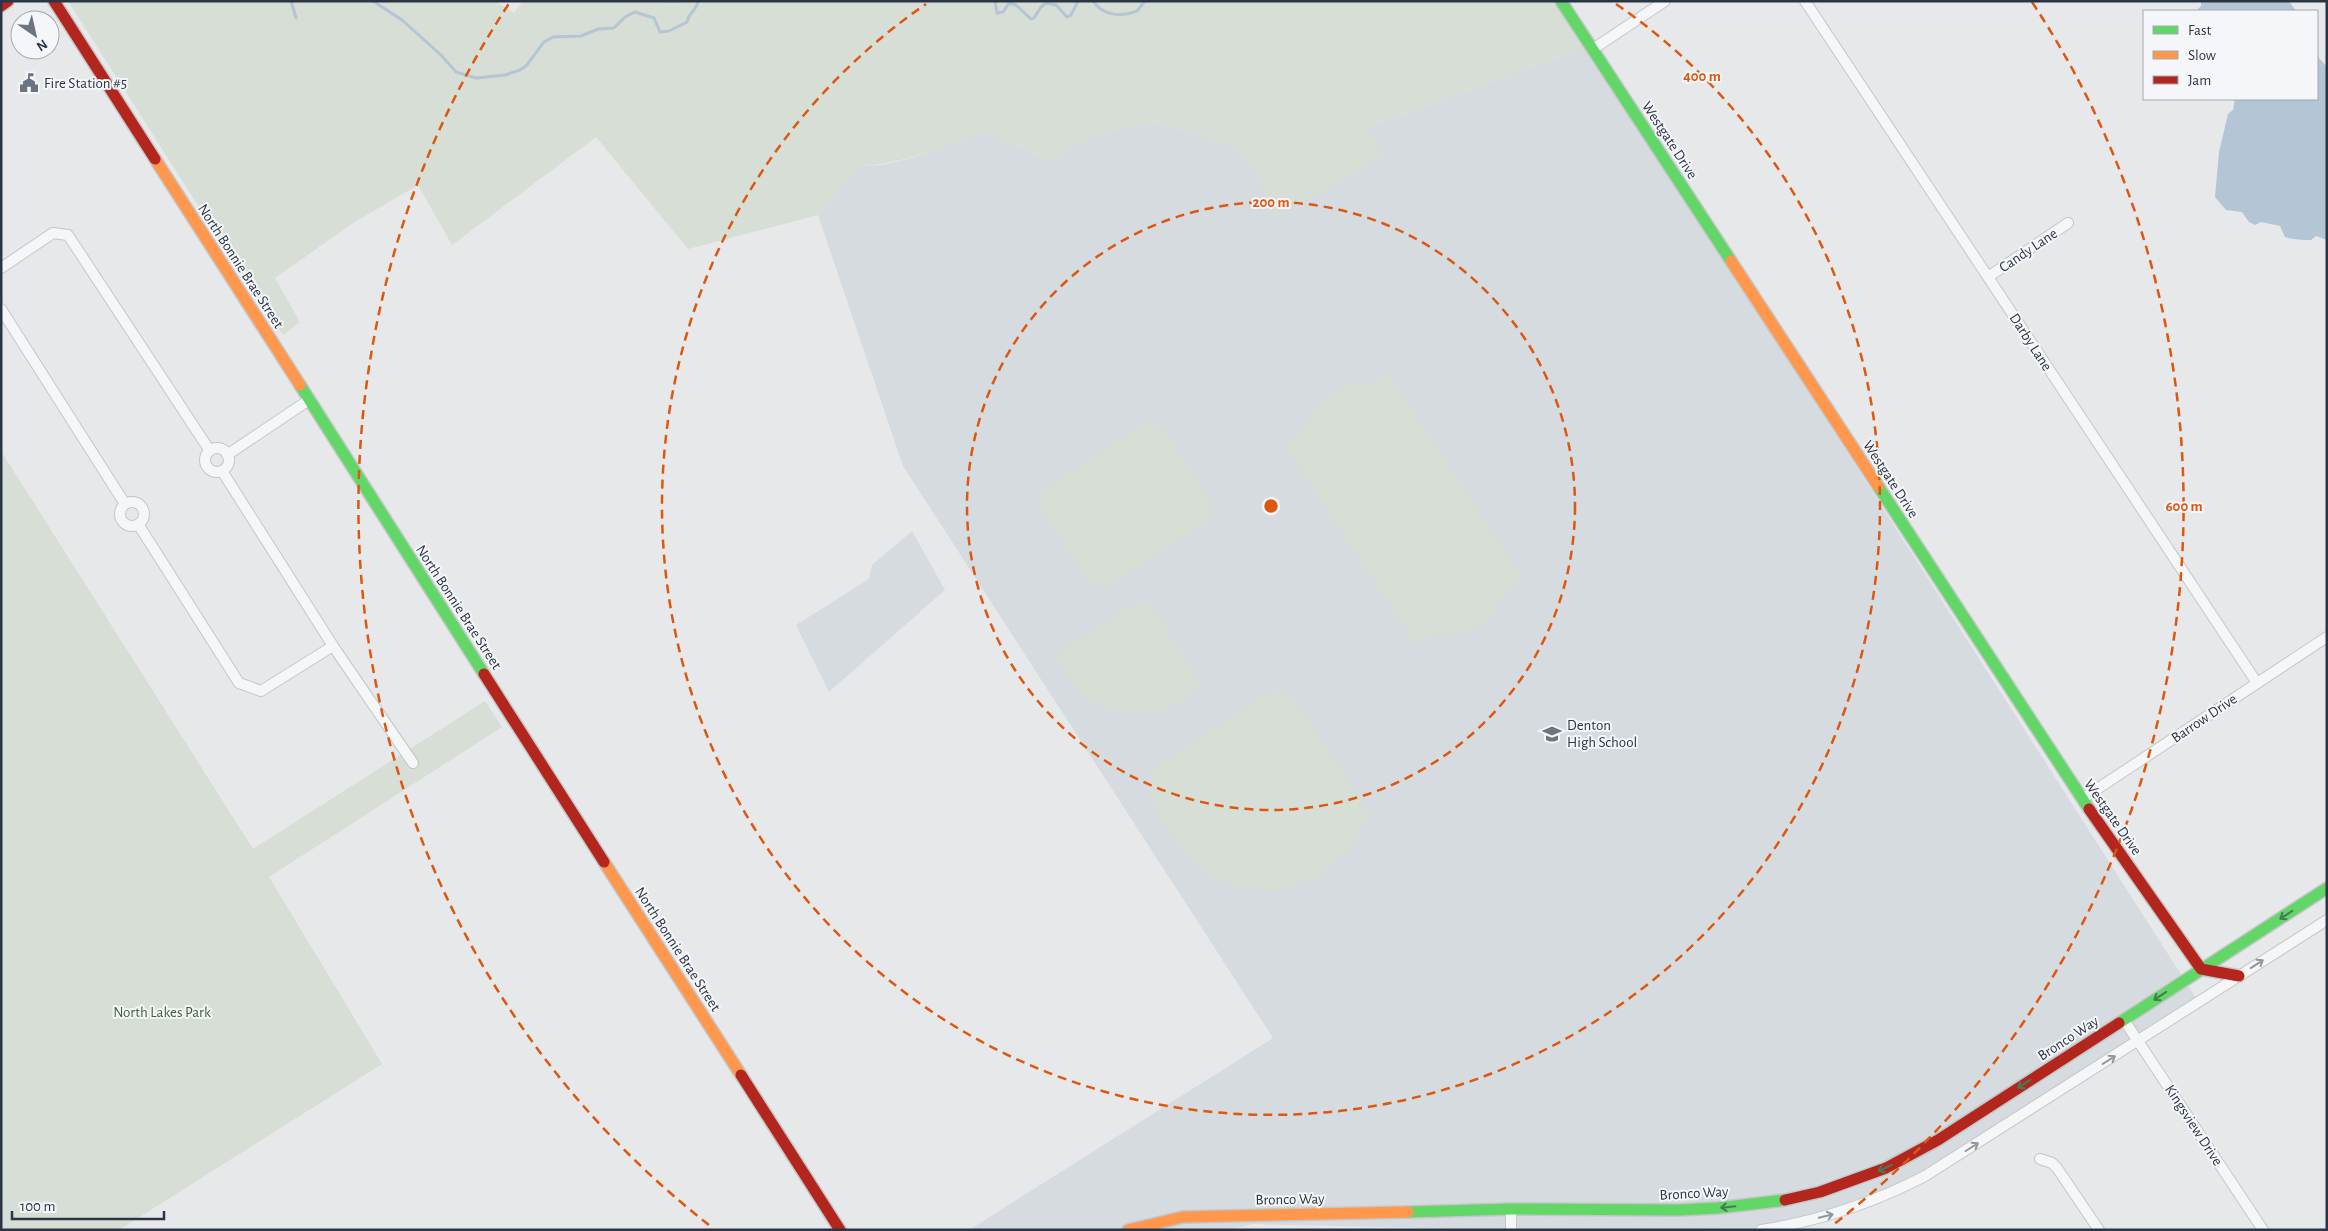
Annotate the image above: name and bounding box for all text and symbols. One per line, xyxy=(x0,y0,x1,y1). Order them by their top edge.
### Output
north arrow xyxy=(10,10,60,60)
legend xyxy=(2143,10,2318,100)
text: Fast xyxy=(2188,23,2212,38)
text: N xyxy=(34,36,50,53)
text: Slow xyxy=(2188,48,2216,63)
text: 400 m xyxy=(1683,69,1721,84)
public building icon: Fire Station #5 xyxy=(18,72,40,94)
text: Jam xyxy=(2188,73,2211,88)
place label: Fire Station #5 xyxy=(44,76,127,91)
street label: Westgate Drive xyxy=(1639,99,1700,182)
text: 200 m xyxy=(1252,195,1290,210)
street label: North Bonnie Brae Street xyxy=(195,201,286,331)
street label: Candy Lane xyxy=(1996,226,2060,275)
street label: Darby Lane xyxy=(2006,311,2055,374)
street label: Westgate Drive xyxy=(1860,438,1921,521)
centre of rings xyxy=(1262,497,1280,515)
text: 600 m xyxy=(2165,499,2203,514)
street label: North Bonnie Brae Street xyxy=(413,542,504,672)
street label: Barrow Drive xyxy=(2169,691,2240,746)
place label: Denton High School xyxy=(1567,718,1637,750)
school or university icon: Denton High School xyxy=(1541,723,1563,745)
street label: Westgate Drive xyxy=(2081,777,2144,858)
street label: North Bonnie Brae Street xyxy=(632,884,723,1014)
one-way arrow xyxy=(2279,910,2293,920)
one-way arrow xyxy=(2249,959,2263,969)
one-way arrow xyxy=(2153,991,2167,1001)
park label: North Lakes Park xyxy=(113,1005,211,1020)
street label: Bronco Way xyxy=(2035,1013,2102,1064)
one-way arrow xyxy=(2102,1054,2116,1065)
one-way arrow xyxy=(2017,1079,2031,1090)
street label: Kingsview Drive xyxy=(2162,1082,2225,1168)
one-way arrow xyxy=(1964,1141,1978,1151)
one-way arrow xyxy=(1878,1164,1893,1174)
street label: Bronco Way xyxy=(1659,1184,1729,1203)
scale bar xyxy=(12,1188,165,1220)
street label: Bronco Way xyxy=(1255,1191,1325,1208)
text: 100 m xyxy=(20,1199,55,1214)
one-way arrow xyxy=(1720,1202,1736,1212)
one-way arrow xyxy=(1817,1211,1833,1220)

